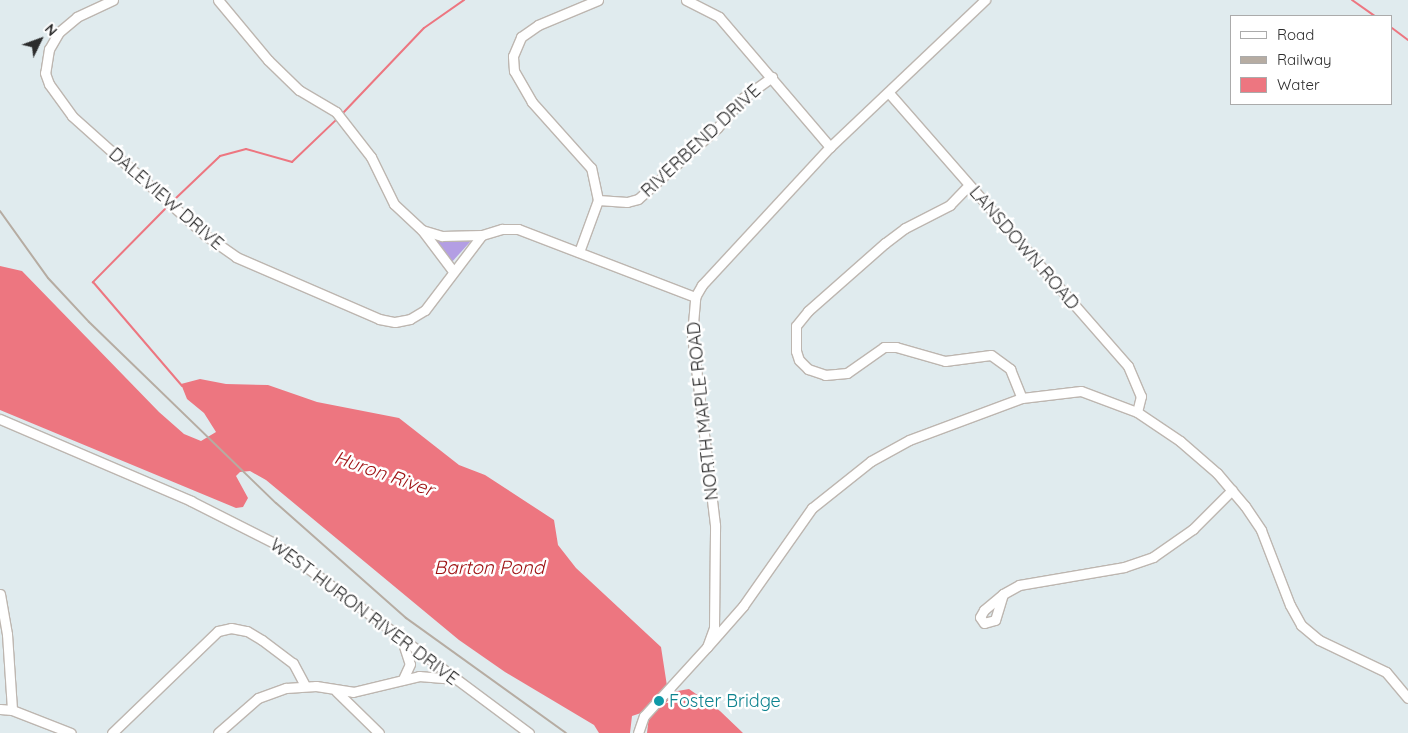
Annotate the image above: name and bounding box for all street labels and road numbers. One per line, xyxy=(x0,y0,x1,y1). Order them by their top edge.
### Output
street label: RIVERBEND DRIVE xyxy=(637,80,765,202)
street label: DALEVIEW DRIVE xyxy=(104,143,228,255)
street label: LANSDOWN ROAD xyxy=(964,182,1084,314)
street label: NORTH MAPLE ROAD xyxy=(683,321,723,501)
street label: WEST HURON RIVER DRIVE xyxy=(265,534,463,690)

